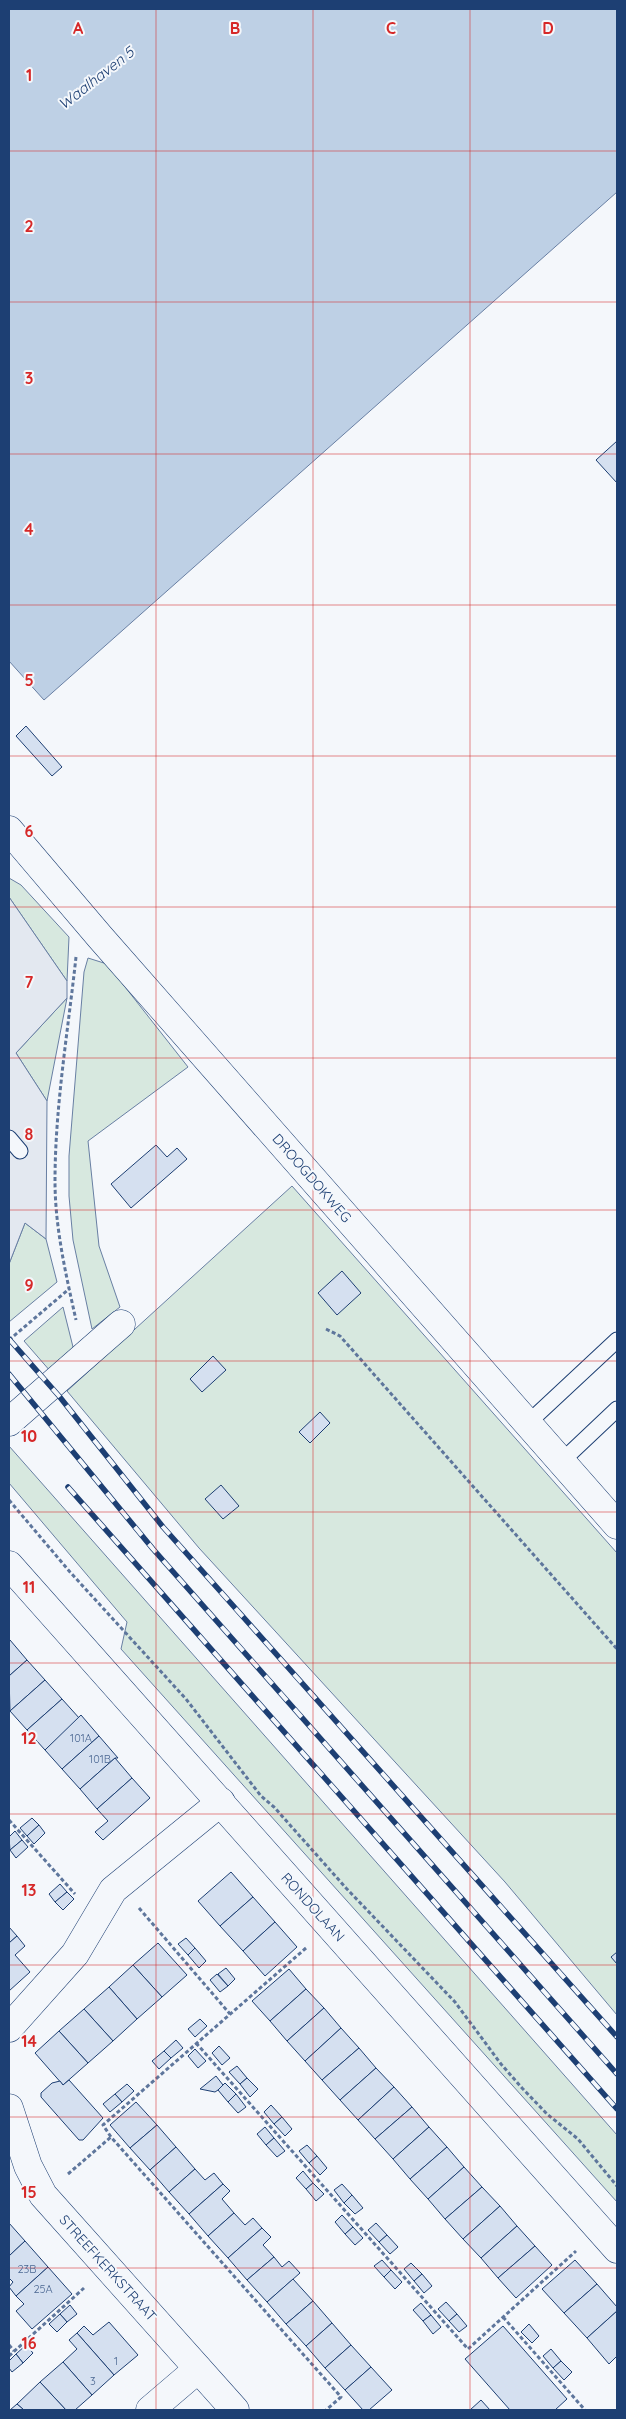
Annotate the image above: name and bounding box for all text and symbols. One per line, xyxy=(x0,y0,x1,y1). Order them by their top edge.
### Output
text: A xyxy=(73,18,84,38)
text: B xyxy=(230,18,240,38)
text: C xyxy=(386,18,396,38)
text: D xyxy=(542,18,554,38)
water label: Waalhaven 5 xyxy=(54,41,139,113)
text: 1 xyxy=(26,65,32,85)
text: 2 xyxy=(24,216,34,236)
text: 3 xyxy=(25,368,33,388)
text: 4 xyxy=(24,519,34,539)
text: 5 xyxy=(24,670,34,690)
text: 6 xyxy=(25,821,34,841)
text: 7 xyxy=(25,972,34,992)
text: 8 xyxy=(25,1124,34,1144)
street label: DROOGDOKWEG xyxy=(269,1130,355,1226)
text: 9 xyxy=(24,1275,34,1295)
text: 10 xyxy=(21,1426,37,1446)
text: 11 xyxy=(23,1577,35,1597)
text: 12 xyxy=(21,1728,37,1748)
house number: 101A xyxy=(70,1731,92,1745)
house number: 101B xyxy=(89,1752,111,1766)
street label: RONDOLAAN xyxy=(277,1869,349,1945)
text: 13 xyxy=(22,1880,36,1900)
text: 14 xyxy=(21,2031,37,2051)
text: 15 xyxy=(21,2182,37,2202)
street label: STREEFKERKSTRAAT xyxy=(55,2211,161,2325)
house number: 23B xyxy=(17,2262,37,2276)
house number: 25A xyxy=(33,2282,53,2296)
text: 16 xyxy=(21,2333,37,2353)
house number: 1 xyxy=(114,2354,118,2368)
house number: 3 xyxy=(90,2374,96,2388)

